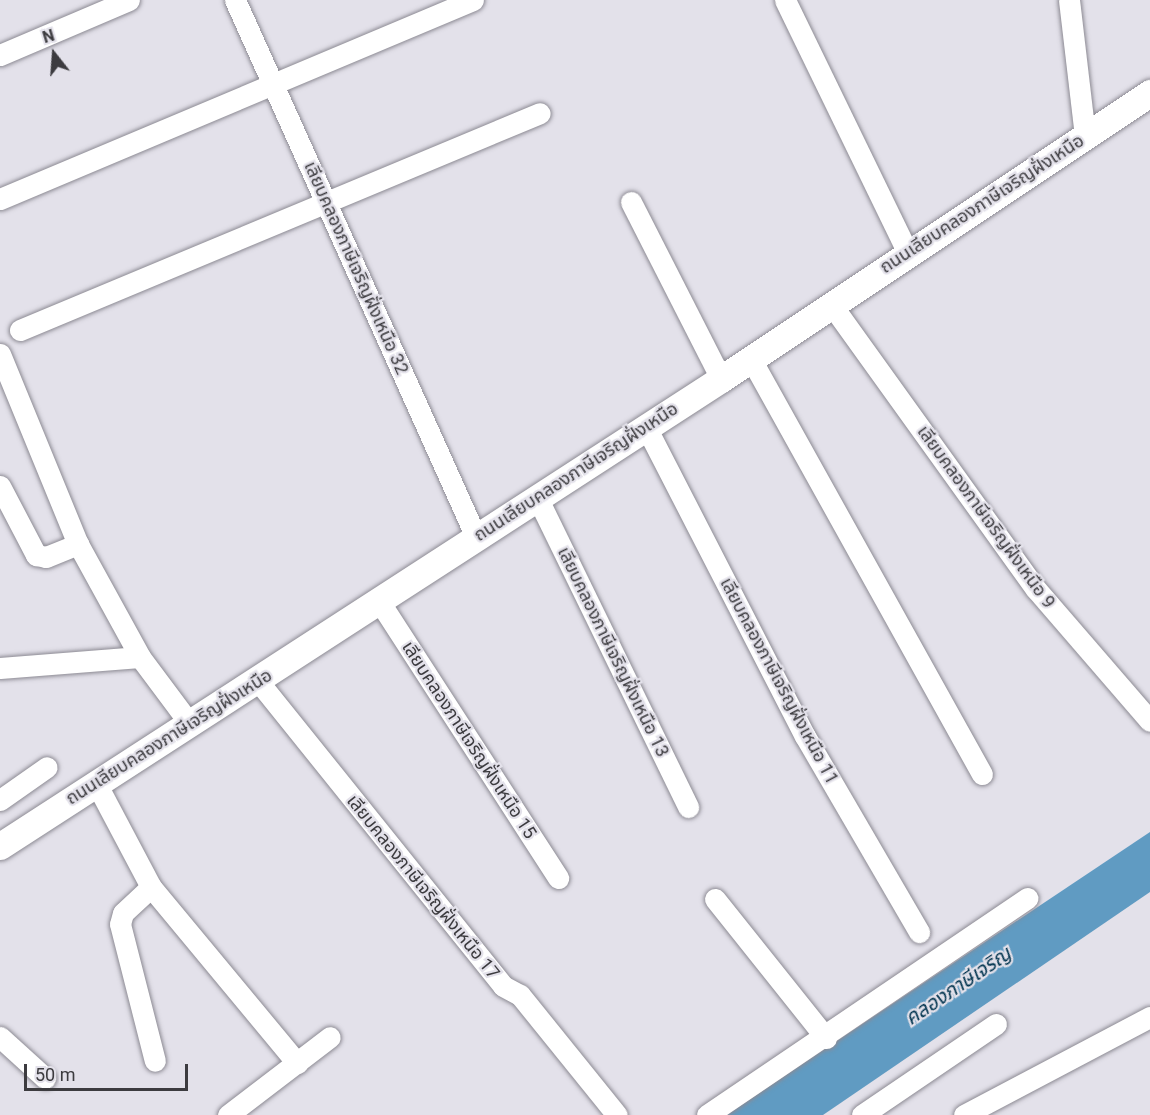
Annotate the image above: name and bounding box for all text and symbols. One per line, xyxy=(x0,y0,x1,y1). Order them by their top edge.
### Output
north arrow xyxy=(24,24,84,84)
text: N xyxy=(40,26,57,47)
street label: ถนนเลียบคลองภาษีเจริญฝั่งเหนือ xyxy=(876,130,1088,278)
street label: เลียบคลองภาษีเจริญฝั่งเหนือ 32 xyxy=(299,158,413,378)
street label: ถนนเลียบคลองภาษีเจริญฝั่งเหนือ xyxy=(470,398,682,546)
street label: เลียบคลองภาษีเจริญฝั่งเหนือ 9 xyxy=(912,421,1060,613)
street label: เลียบคลองภาษีเจริญฝั่งเหนือ 13 xyxy=(553,544,673,760)
street label: เลียบคลองภาษีเจริญฝั่งเหนือ 11 xyxy=(715,574,843,788)
street label: เลียบคลองภาษีเจริญฝั่งเหนือ 15 xyxy=(397,637,541,843)
street label: ถนนเลียบคลองภาษีเจริญฝั่งเหนือ xyxy=(62,665,276,809)
street label: เลียบคลองภาษีเจริญฝั่งเหนือ 17 xyxy=(342,791,504,983)
water label: คลองภาษีเจริญ xyxy=(900,942,1016,1030)
scale bar xyxy=(27,1052,190,1090)
text: 50 m xyxy=(35,1064,75,1085)

